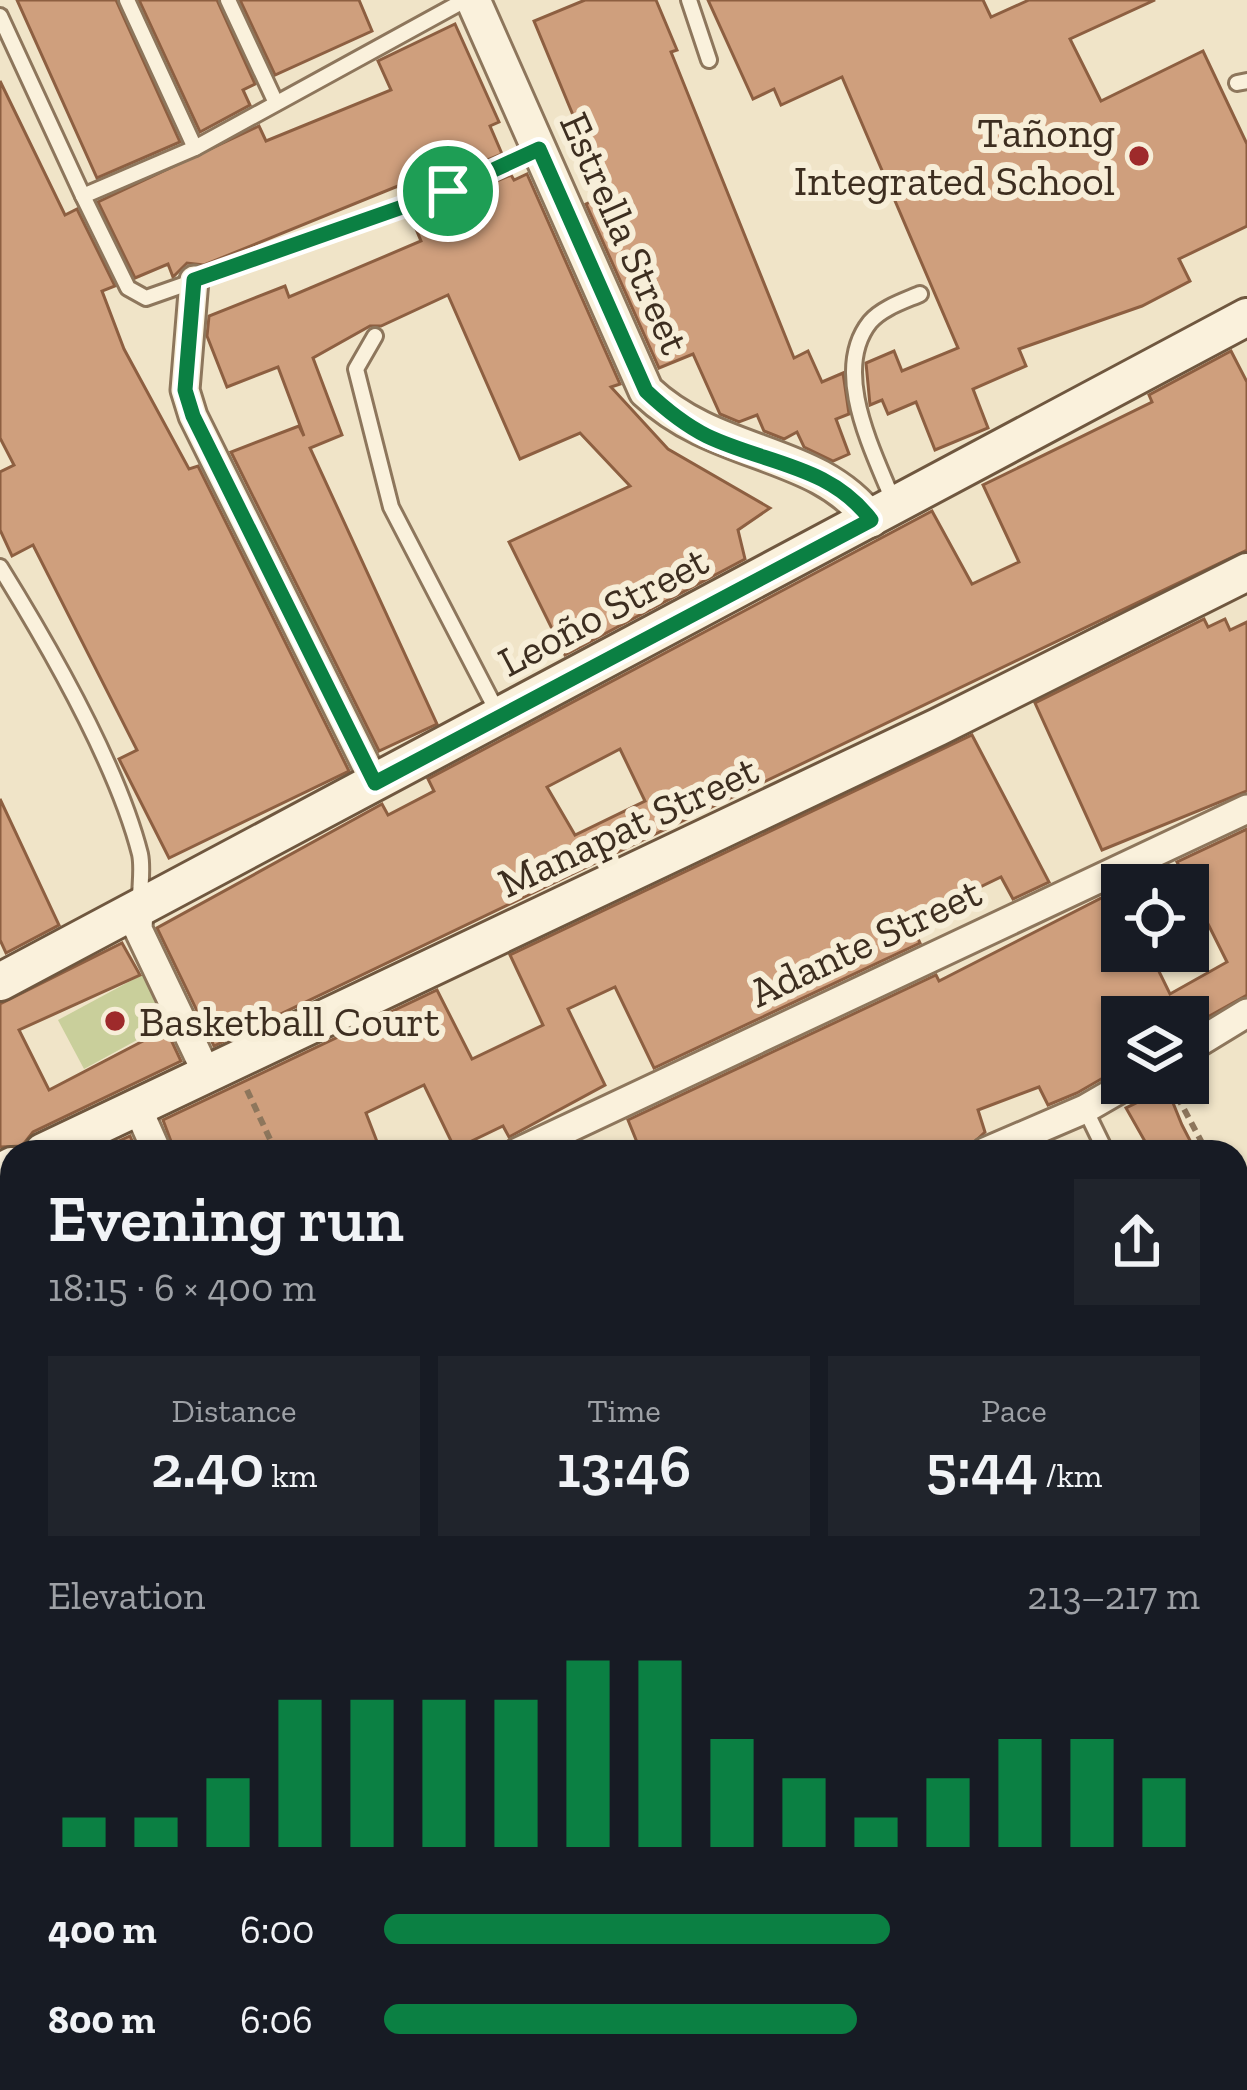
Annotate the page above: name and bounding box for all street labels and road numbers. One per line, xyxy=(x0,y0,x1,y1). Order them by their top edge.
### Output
street label: Estrella Street xyxy=(549,104,701,362)
street label: Leoño Street xyxy=(489,534,717,688)
street label: Manapat Street xyxy=(490,743,766,908)
street label: Adante Street xyxy=(741,866,989,1018)

